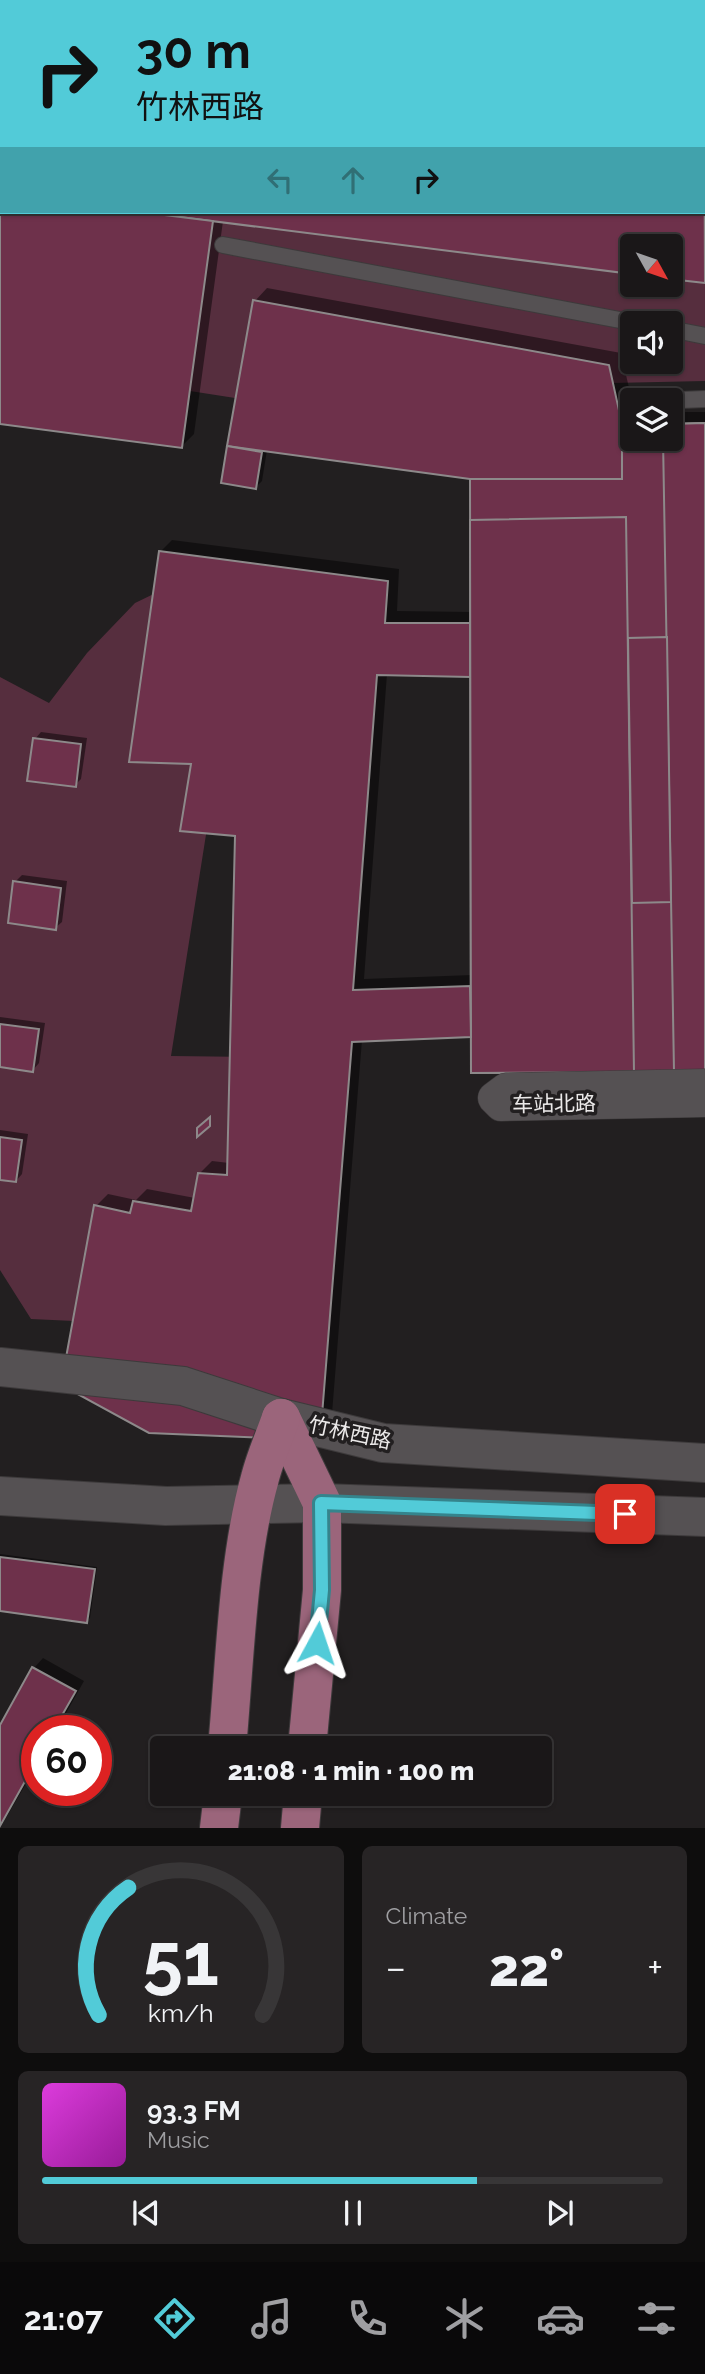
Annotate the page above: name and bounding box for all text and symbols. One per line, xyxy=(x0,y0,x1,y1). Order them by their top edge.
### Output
text: 30 m xyxy=(136,22,251,79)
icon: right xyxy=(21,28,112,119)
text: 竹林西路 xyxy=(136,88,264,125)
icon: left xyxy=(261,161,299,199)
icon: ahead xyxy=(334,161,372,199)
icon: right xyxy=(407,161,445,199)
north arrow xyxy=(620,234,682,298)
map controls xyxy=(620,234,683,451)
button: sound xyxy=(620,311,683,374)
button: layers xyxy=(620,388,683,451)
street label: 车站北路 xyxy=(512,1090,596,1117)
street label: 竹林西路 xyxy=(306,1412,394,1453)
pin xyxy=(595,1484,655,1544)
icon: arrive xyxy=(606,1495,644,1533)
position arrow xyxy=(280,1606,354,1680)
speed limit sign: 60 xyxy=(21,1715,112,1806)
text: 21:08 · 1 min · 100 m xyxy=(228,1756,474,1786)
text: Climate xyxy=(386,1902,467,1929)
text: 51 xyxy=(143,1918,219,2003)
text: 22° xyxy=(489,1937,564,1998)
text: − xyxy=(386,1945,406,1990)
text: + xyxy=(647,1945,663,1990)
text: km/h xyxy=(148,1998,214,2028)
text: 93.3 FM xyxy=(147,2096,241,2126)
text: Music xyxy=(147,2126,210,2153)
icon: previous xyxy=(127,2194,165,2232)
icon: pause xyxy=(334,2194,372,2232)
icon: next xyxy=(541,2194,579,2232)
icon: directions xyxy=(150,2294,199,2343)
icon: music xyxy=(247,2294,296,2343)
icon: phone xyxy=(343,2294,392,2343)
icon: climate xyxy=(440,2294,489,2343)
icon: car xyxy=(536,2294,585,2343)
icon: filters xyxy=(632,2294,681,2343)
text: 21:07 xyxy=(24,2300,103,2337)

